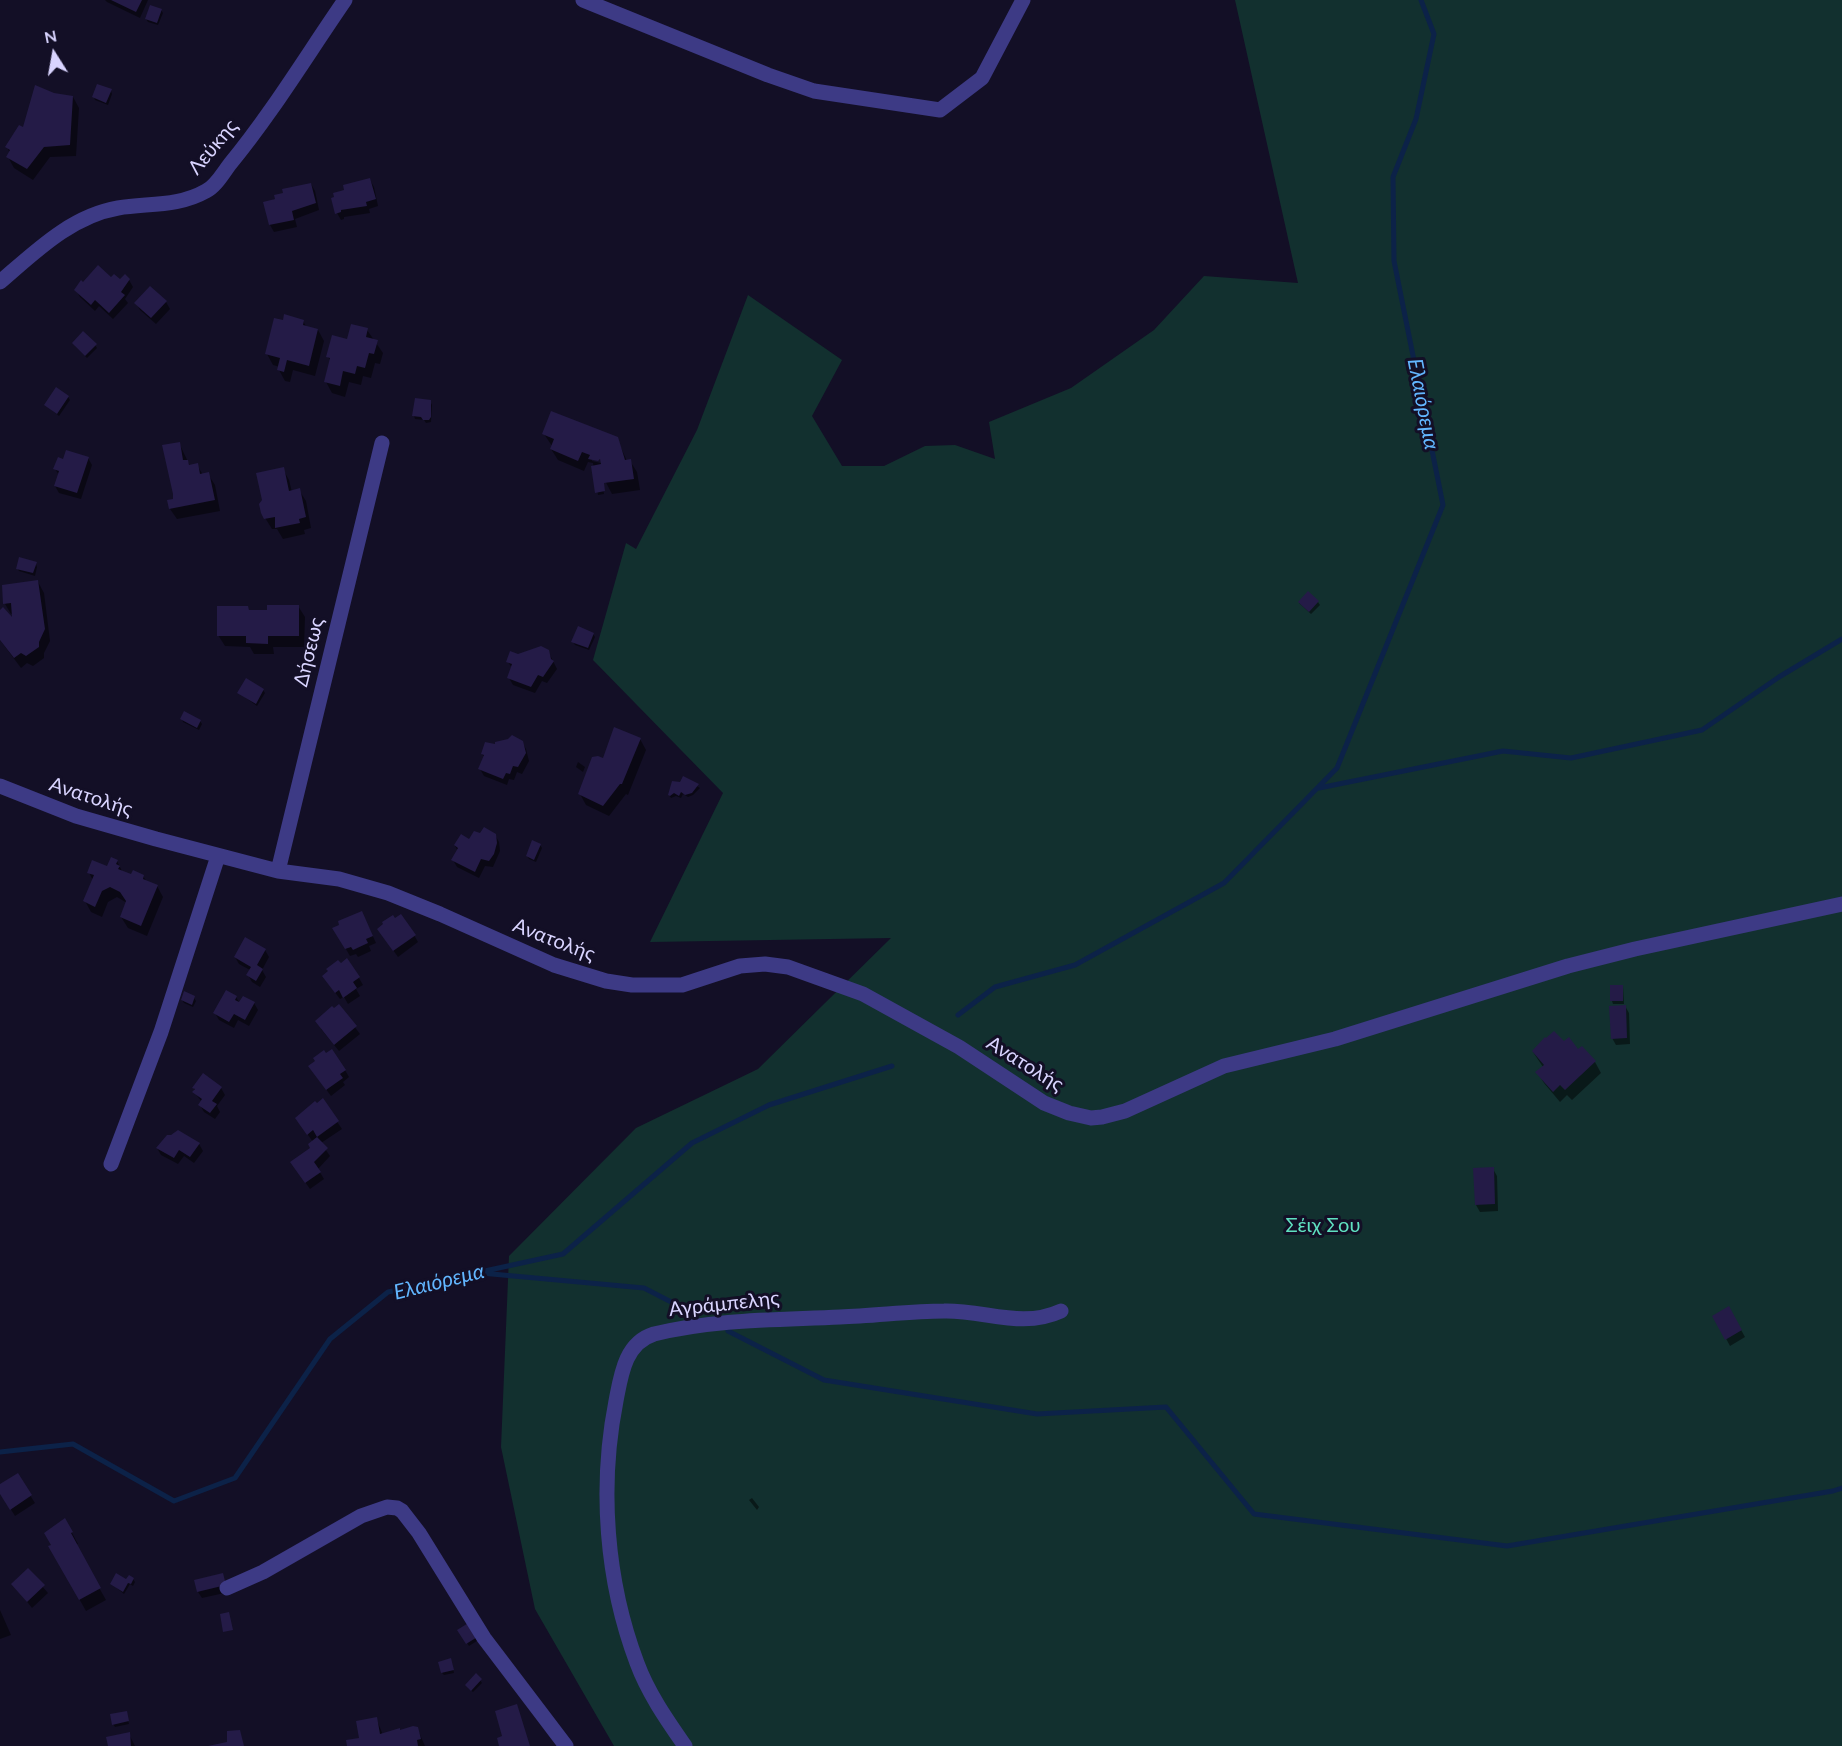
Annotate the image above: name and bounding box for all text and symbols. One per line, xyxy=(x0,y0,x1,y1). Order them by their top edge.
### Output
north arrow xyxy=(24,24,84,84)
text: N xyxy=(43,25,58,46)
street label: Λεύκης xyxy=(183,115,243,179)
water label: Ελαιόρεμα xyxy=(1402,356,1444,452)
street label: Δήσεως xyxy=(289,615,329,689)
street label: Ανατολής xyxy=(46,772,136,822)
street label: Ανατολής xyxy=(510,913,598,967)
street label: Ανατολής xyxy=(982,1031,1068,1097)
park label: Σέιχ Σου xyxy=(1285,1214,1361,1238)
water label: Ελαιόρεμα xyxy=(391,1259,487,1305)
street label: Αγράμπελης xyxy=(668,1286,780,1322)

